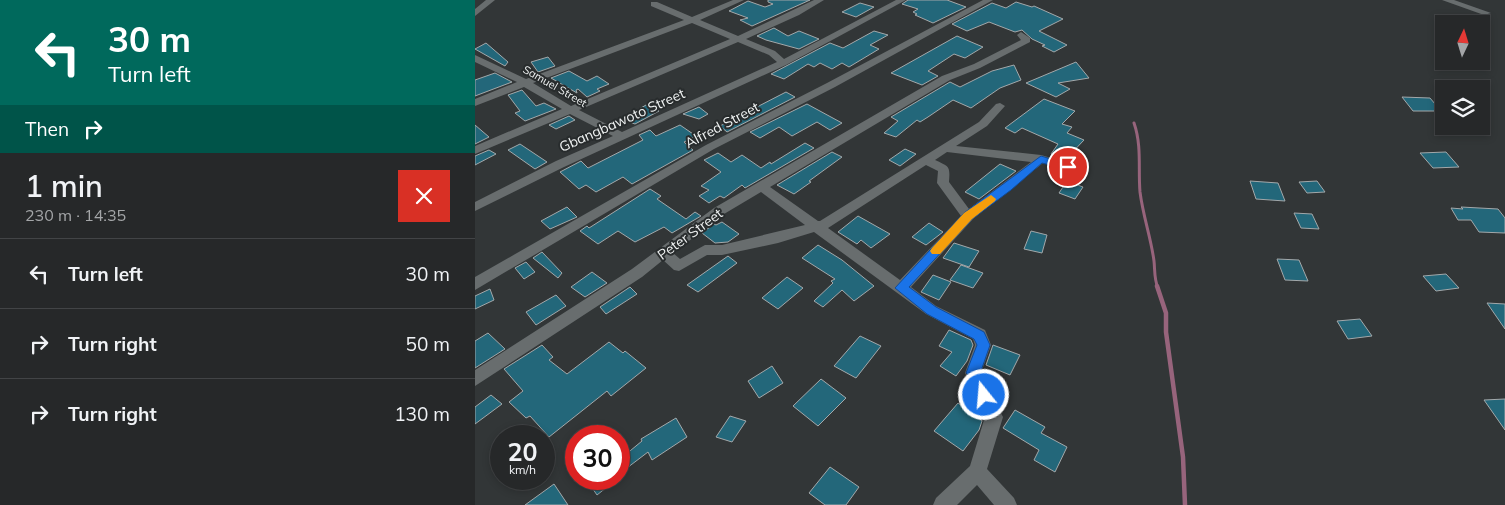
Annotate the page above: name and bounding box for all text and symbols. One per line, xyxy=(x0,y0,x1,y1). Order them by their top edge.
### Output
north arrow xyxy=(1435,15,1490,70)
map controls xyxy=(1435,15,1490,135)
text: 30 m xyxy=(108,17,191,61)
icon: left xyxy=(25,20,90,85)
text: Turn left xyxy=(108,60,191,88)
street label: Samuel Street xyxy=(521,62,590,110)
button: layers xyxy=(1435,80,1490,135)
street label: Gbangbawoto Street xyxy=(556,84,688,156)
street label: Alfred Street xyxy=(682,98,762,152)
icon: right xyxy=(79,115,107,143)
text: Then xyxy=(25,117,69,141)
pin xyxy=(1047,146,1089,188)
icon: arrive xyxy=(1054,153,1082,181)
text: 1 min xyxy=(25,167,103,205)
button: close xyxy=(398,170,450,222)
street label: Peter Street xyxy=(654,204,726,264)
text: 230 m · 14:35 xyxy=(25,205,126,225)
icon: left xyxy=(25,260,53,288)
text: Turn left xyxy=(68,262,143,286)
text: 30 m xyxy=(406,262,450,286)
icon: right xyxy=(25,330,53,358)
text: Turn right xyxy=(68,332,157,356)
text: 50 m xyxy=(406,332,450,356)
position arrow xyxy=(957,368,1009,420)
icon: right xyxy=(25,400,53,428)
text: Turn right xyxy=(68,402,157,426)
text: 130 m xyxy=(394,402,450,426)
speed limit sign: 30 xyxy=(565,425,630,490)
text: 20 xyxy=(507,436,538,467)
text: km/h xyxy=(509,462,536,477)

